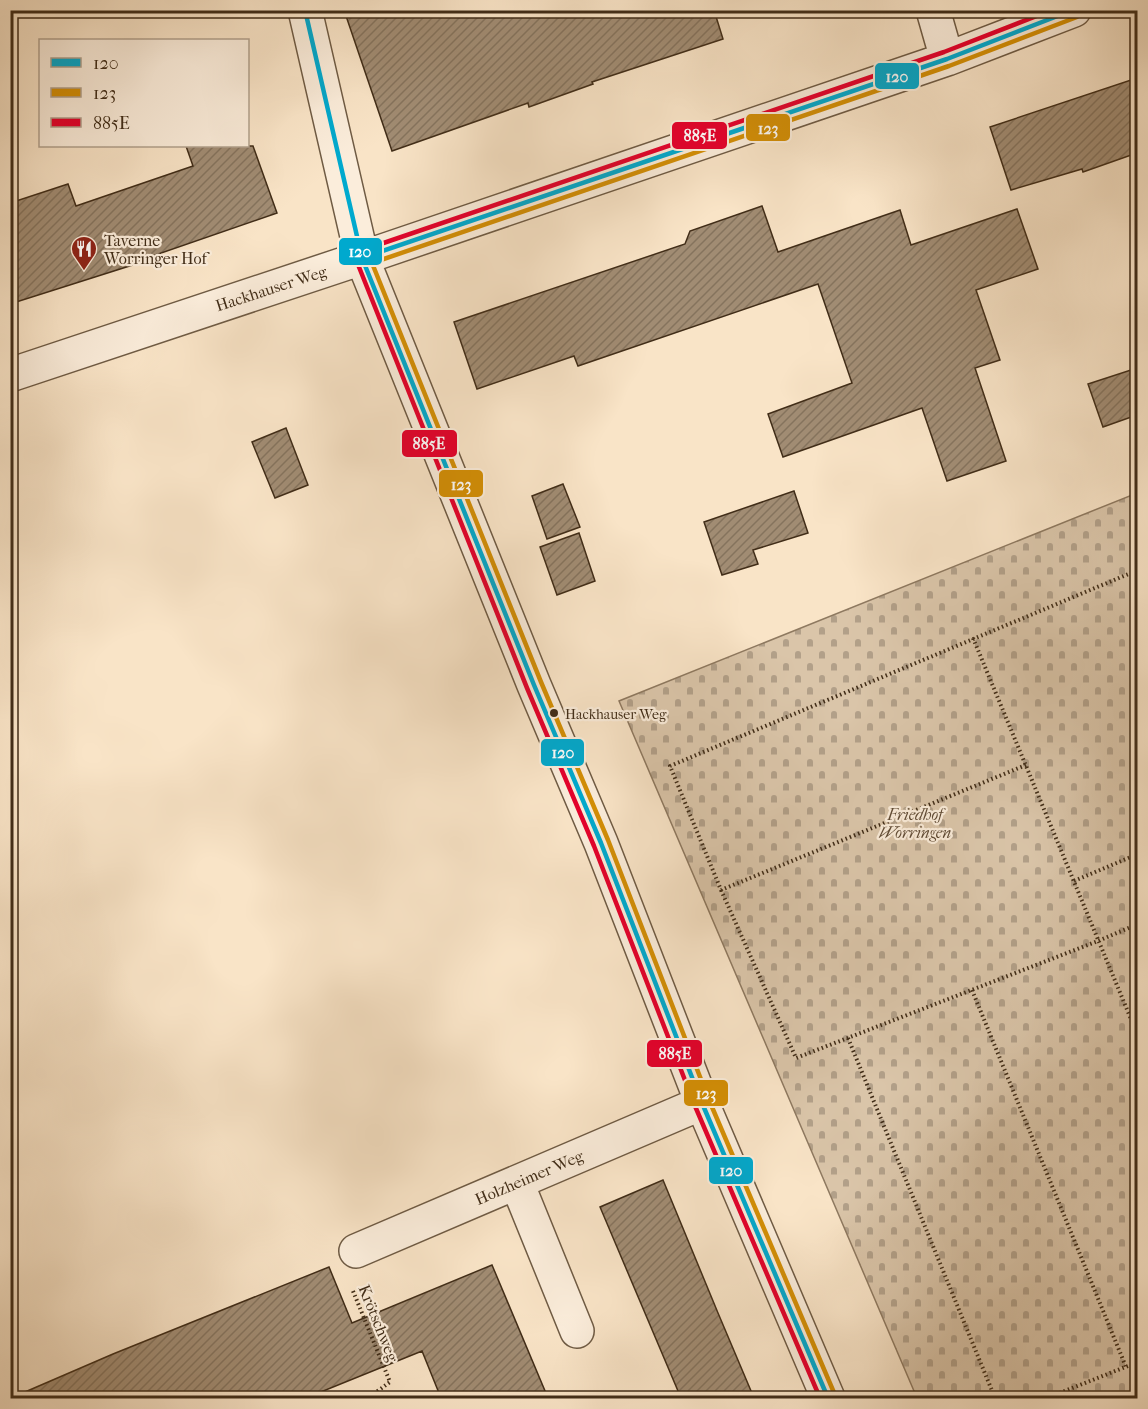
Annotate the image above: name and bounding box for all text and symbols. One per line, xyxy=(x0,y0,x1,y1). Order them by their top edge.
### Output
legend xyxy=(39,39,249,147)
text: 120 xyxy=(93,53,119,74)
line badge: 120 xyxy=(874,62,920,90)
text: 120 xyxy=(886,67,909,86)
text: 123 xyxy=(93,83,116,104)
text: 885E xyxy=(93,113,130,134)
line badge: 123 xyxy=(745,113,791,142)
text: 123 xyxy=(758,119,778,139)
line badge: 885E xyxy=(671,121,728,150)
text: 885E xyxy=(684,126,717,145)
place label: Taverne Worringer Hof xyxy=(103,231,210,268)
restaurant icon: Taverne Worringer Hof xyxy=(69,234,99,272)
line badge: 120 xyxy=(338,237,383,266)
text: 120 xyxy=(349,242,372,261)
street label: Hackhauser Weg xyxy=(213,261,330,315)
line badge: 885E xyxy=(401,429,458,458)
text: 885E xyxy=(413,434,446,453)
line badge: 123 xyxy=(438,469,484,498)
text: 123 xyxy=(451,475,471,495)
place label: Hackhauser Weg xyxy=(565,706,667,723)
marker: Hackhauser Weg xyxy=(548,707,560,719)
line badge: 120 xyxy=(540,738,585,767)
text: 120 xyxy=(552,743,575,762)
park label: Friedhof Worringen xyxy=(879,805,951,842)
line badge: 885E xyxy=(646,1039,703,1068)
text: 885E xyxy=(659,1044,692,1063)
line badge: 123 xyxy=(683,1079,729,1107)
text: 123 xyxy=(696,1084,716,1104)
street label: Holzheimer Weg xyxy=(472,1146,587,1209)
line badge: 120 xyxy=(708,1156,754,1185)
text: 120 xyxy=(720,1161,743,1180)
street label: Krötschweg xyxy=(354,1282,403,1365)

